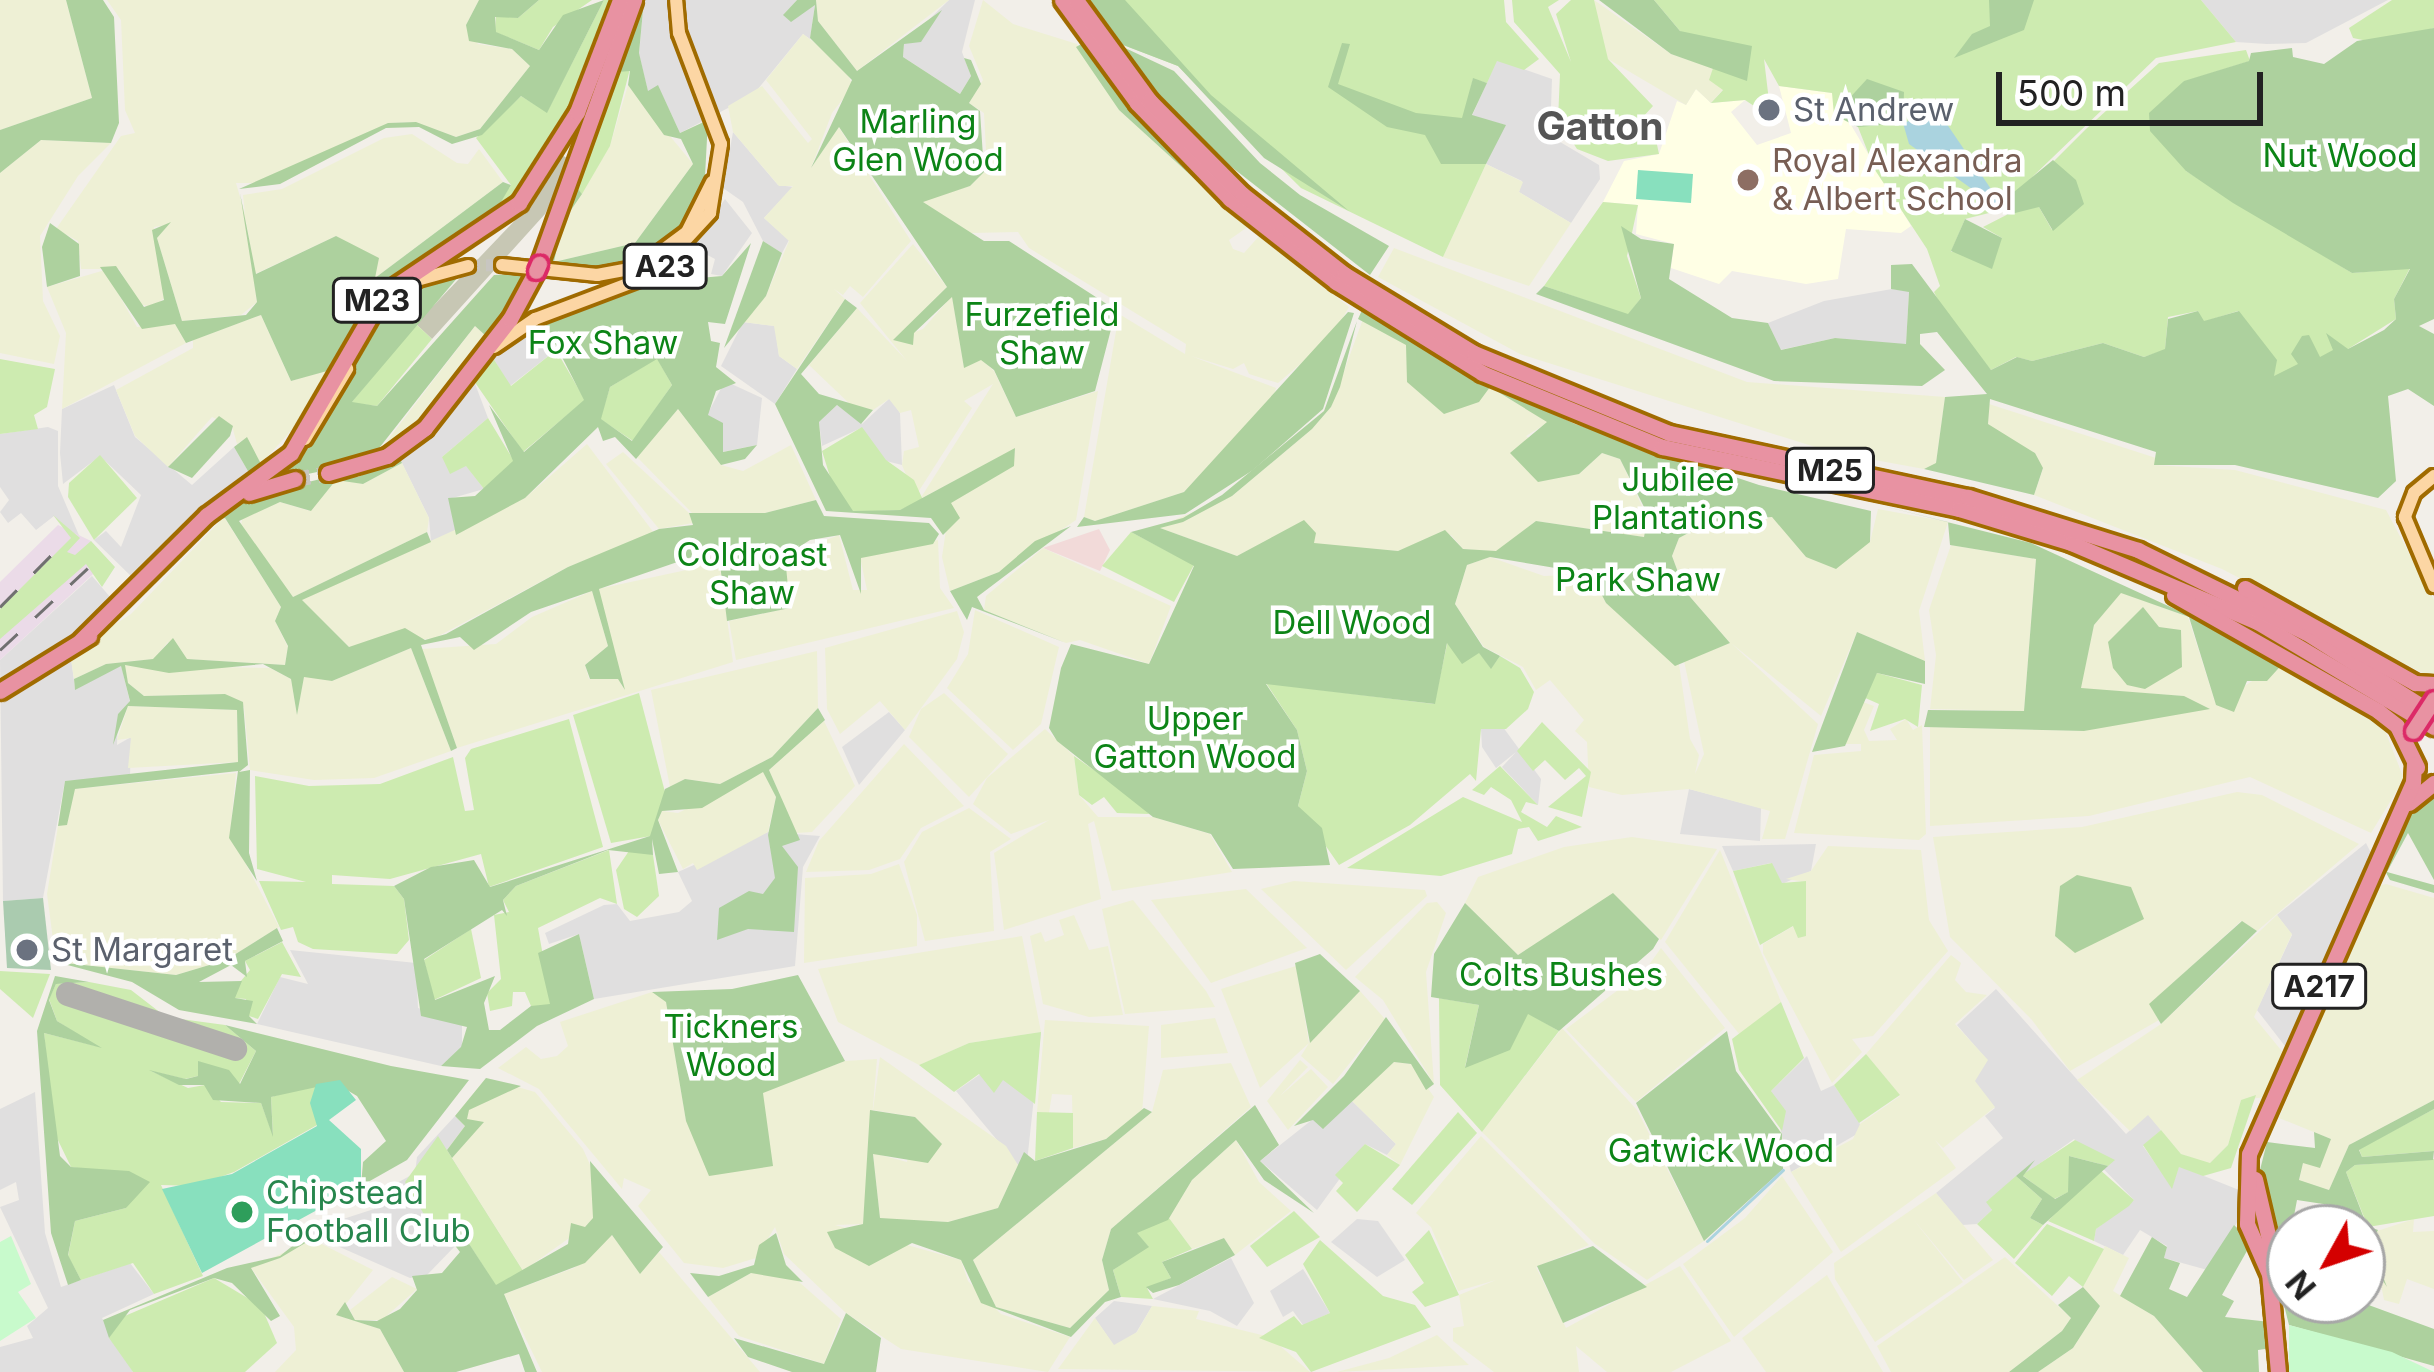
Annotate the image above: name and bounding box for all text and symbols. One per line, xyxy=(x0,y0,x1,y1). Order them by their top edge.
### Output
scale bar xyxy=(2002,48,2269,122)
text: 500 m xyxy=(2017,71,2126,115)
place label: St Andrew xyxy=(1793,90,1954,130)
marker: St Andrew xyxy=(1756,97,1782,123)
park label: Marling Glen Wood xyxy=(832,102,1004,180)
district label: Gatton xyxy=(1537,103,1663,149)
park label: Nut Wood xyxy=(2262,136,2418,176)
place label: Royal Alexandra & Albert School xyxy=(1772,141,2023,219)
marker: Royal Alexandra & Albert School xyxy=(1735,167,1761,193)
road number: A23 xyxy=(620,242,710,290)
road number: M23 xyxy=(329,276,425,324)
park label: Furzefield Shaw xyxy=(965,295,1119,373)
park label: Fox Shaw xyxy=(528,323,678,363)
road number: M25 xyxy=(1782,446,1878,494)
park label: Jubilee Plantations xyxy=(1592,460,1764,538)
park label: Coldroast Shaw xyxy=(677,535,827,613)
park label: Park Shaw xyxy=(1555,560,1721,600)
park label: Dell Wood xyxy=(1273,603,1431,643)
park label: Upper Gatton Wood xyxy=(1094,699,1296,777)
place label: St Margaret xyxy=(51,930,233,970)
marker: St Margaret xyxy=(14,937,40,963)
park label: Colts Bushes xyxy=(1459,955,1663,995)
road number: A217 xyxy=(2271,962,2367,1010)
park label: Tickners Wood xyxy=(664,1007,798,1085)
park label: Gatwick Wood xyxy=(1608,1131,1834,1171)
place label: Chipstead Football Club xyxy=(266,1173,471,1251)
marker: Chipstead Football Club xyxy=(229,1199,255,1225)
north arrow xyxy=(2266,1204,2386,1324)
text: N xyxy=(2277,1263,2324,1308)

